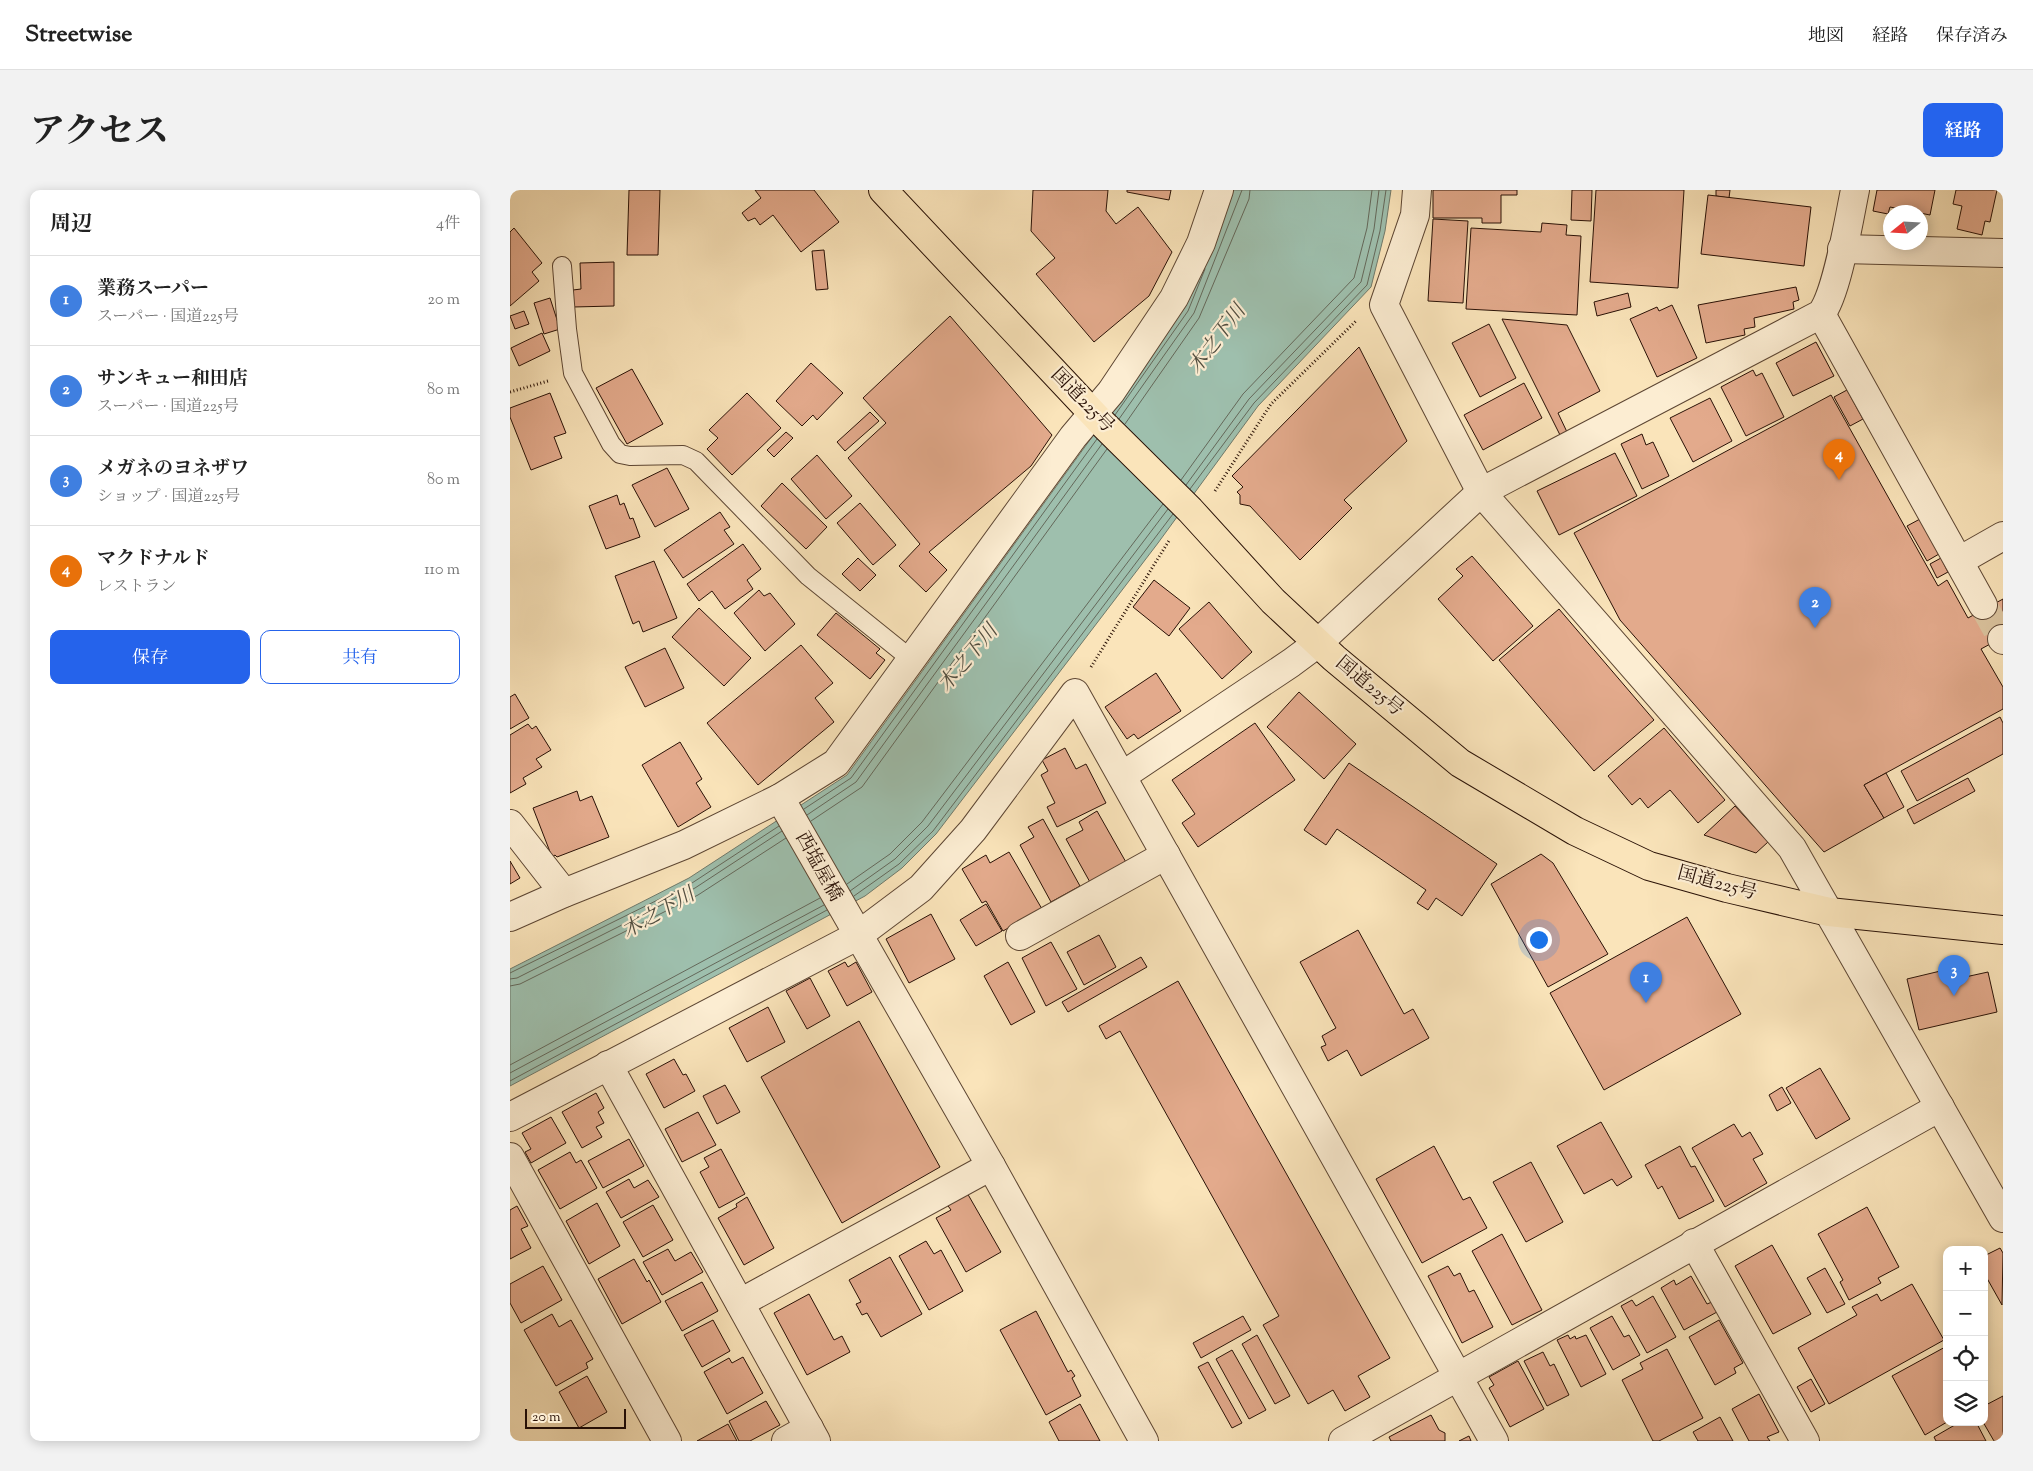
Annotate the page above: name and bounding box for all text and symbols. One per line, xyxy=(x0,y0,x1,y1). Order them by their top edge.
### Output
text: Streetwise xyxy=(25,18,132,52)
text: 地図 xyxy=(1808,24,1844,50)
text: 経路 xyxy=(1872,24,1908,50)
text: 保存済み xyxy=(1936,24,2008,50)
button: 経路 xyxy=(1923,103,2003,157)
text: アクセス xyxy=(30,108,169,159)
north arrow xyxy=(1883,205,1928,250)
text: 周辺 xyxy=(50,210,92,240)
text: 4件 xyxy=(436,213,460,236)
text: 業務スーパー xyxy=(97,276,209,303)
text: 1 xyxy=(63,289,69,312)
text: 20 m xyxy=(427,289,460,312)
water label: 木之下川 xyxy=(1182,298,1255,381)
text: スーパー · 国道225号 xyxy=(97,306,239,329)
street label: 国道225号 xyxy=(1044,362,1120,440)
text: サンキュー和田店 xyxy=(97,366,248,393)
text: 2 xyxy=(62,379,70,402)
text: 80 m xyxy=(427,379,460,402)
text: スーパー · 国道225号 xyxy=(97,396,239,419)
pin: 4 xyxy=(1823,439,1855,480)
text: メガネのヨネザワ xyxy=(97,456,249,483)
text: 3 xyxy=(63,469,69,492)
text: 80 m xyxy=(427,469,460,492)
text: ショップ · 国道225号 xyxy=(97,486,240,509)
text: マクドナルド xyxy=(97,546,210,573)
text: 4 xyxy=(62,559,70,582)
text: 110 m xyxy=(424,559,460,582)
text: レストラン xyxy=(97,576,177,599)
pin: 2 xyxy=(1799,587,1831,628)
water label: 木之下川 xyxy=(932,618,1007,699)
button: 保存 xyxy=(50,630,250,684)
button: 共有 xyxy=(260,630,460,684)
street label: 国道225号 xyxy=(1329,651,1409,723)
street label: 西塩屋橋 xyxy=(788,827,848,907)
street label: 国道225号 xyxy=(1674,860,1760,908)
water label: 木之下川 xyxy=(617,880,703,947)
your location xyxy=(1526,927,1552,953)
pin: 3 xyxy=(1938,955,1970,996)
pin: 1 xyxy=(1630,962,1662,1003)
map controls xyxy=(1943,1246,1988,1426)
button: + xyxy=(1943,1246,1988,1291)
button: − xyxy=(1943,1291,1988,1336)
button: locate xyxy=(1943,1336,1988,1381)
button: layers xyxy=(1943,1381,1988,1426)
scale bar xyxy=(525,1406,626,1429)
text: 20 m xyxy=(532,1408,561,1428)

